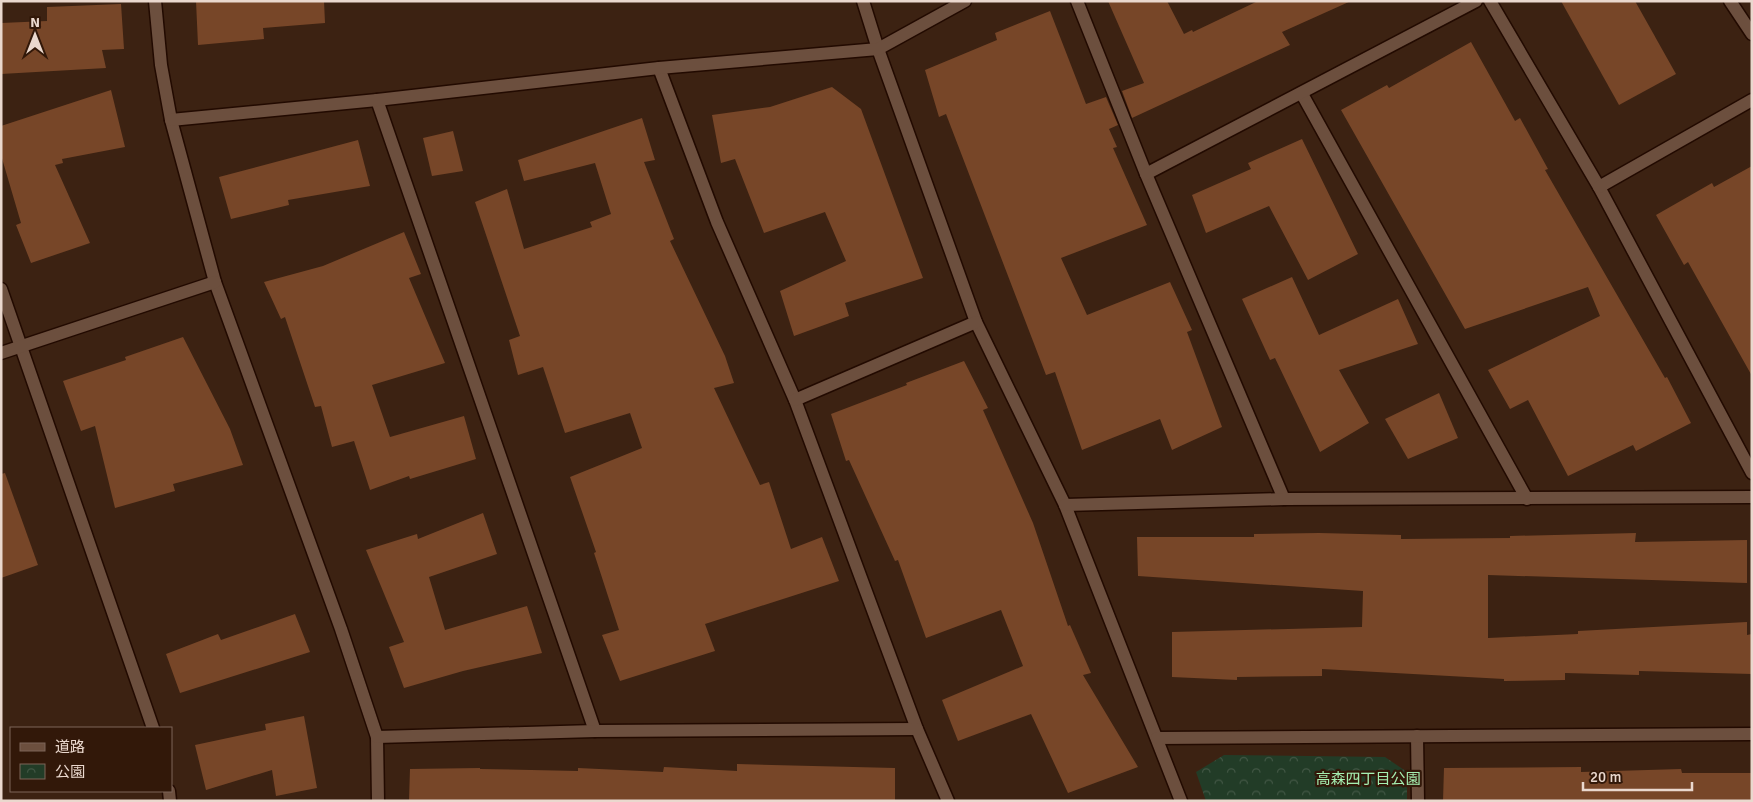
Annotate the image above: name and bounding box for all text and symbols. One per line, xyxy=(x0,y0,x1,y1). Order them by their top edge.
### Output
north arrow xyxy=(10,10,60,60)
text: N xyxy=(30,14,40,31)
legend xyxy=(10,727,172,792)
text: 道路 xyxy=(55,738,85,756)
scale bar xyxy=(1583,760,1692,792)
text: 公園 xyxy=(55,763,85,781)
text: 20 m xyxy=(1590,768,1621,786)
park label: 高森四丁目公園 xyxy=(1315,770,1421,788)

